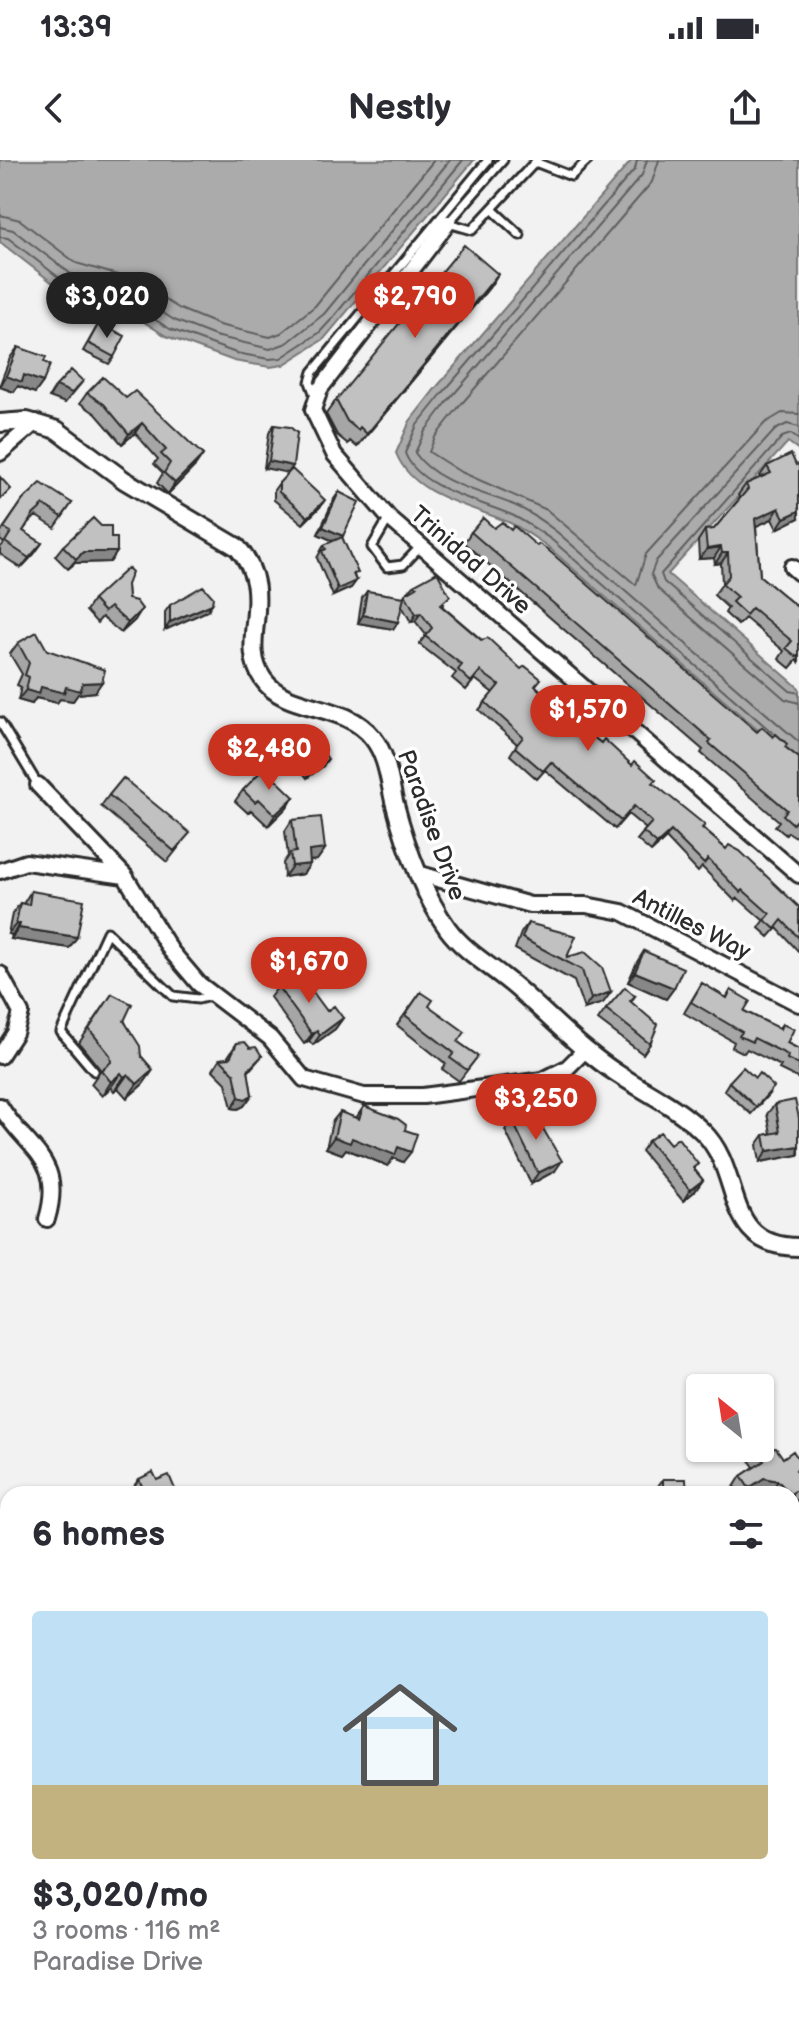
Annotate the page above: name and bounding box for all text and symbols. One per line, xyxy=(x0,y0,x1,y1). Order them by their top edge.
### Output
text: 13:39 xyxy=(40,10,112,46)
icon: back xyxy=(32,86,76,130)
icon: share xyxy=(723,86,767,130)
text: Nestly xyxy=(348,87,451,130)
pin: $3,020 xyxy=(42,272,172,340)
pin: $2,790 xyxy=(350,272,480,340)
text: $3,020 xyxy=(64,282,150,313)
text: $2,790 xyxy=(373,282,457,313)
street label: Trinidad Drive xyxy=(404,500,537,621)
pin: $1,570 xyxy=(523,685,653,753)
text: $1,570 xyxy=(548,695,628,726)
pin: $2,480 xyxy=(204,724,334,792)
text: $2,480 xyxy=(226,734,312,765)
street label: Paradise Drive xyxy=(391,746,472,904)
street label: Antilles Way xyxy=(628,882,756,967)
pin: $1,670 xyxy=(244,937,374,1005)
text: $1,670 xyxy=(269,947,349,978)
pin: $3,250 xyxy=(471,1074,601,1142)
text: $3,250 xyxy=(494,1084,578,1115)
north arrow xyxy=(686,1374,774,1462)
map controls xyxy=(686,1374,774,1462)
icon: filters xyxy=(724,1512,768,1556)
text: 6 homes xyxy=(32,1514,165,1555)
icon: home xyxy=(328,1663,472,1807)
text: $3,020/mo xyxy=(32,1875,208,1916)
text: 3 rooms · 116 m² xyxy=(32,1916,221,1947)
text: Paradise Drive xyxy=(32,1947,203,1978)

